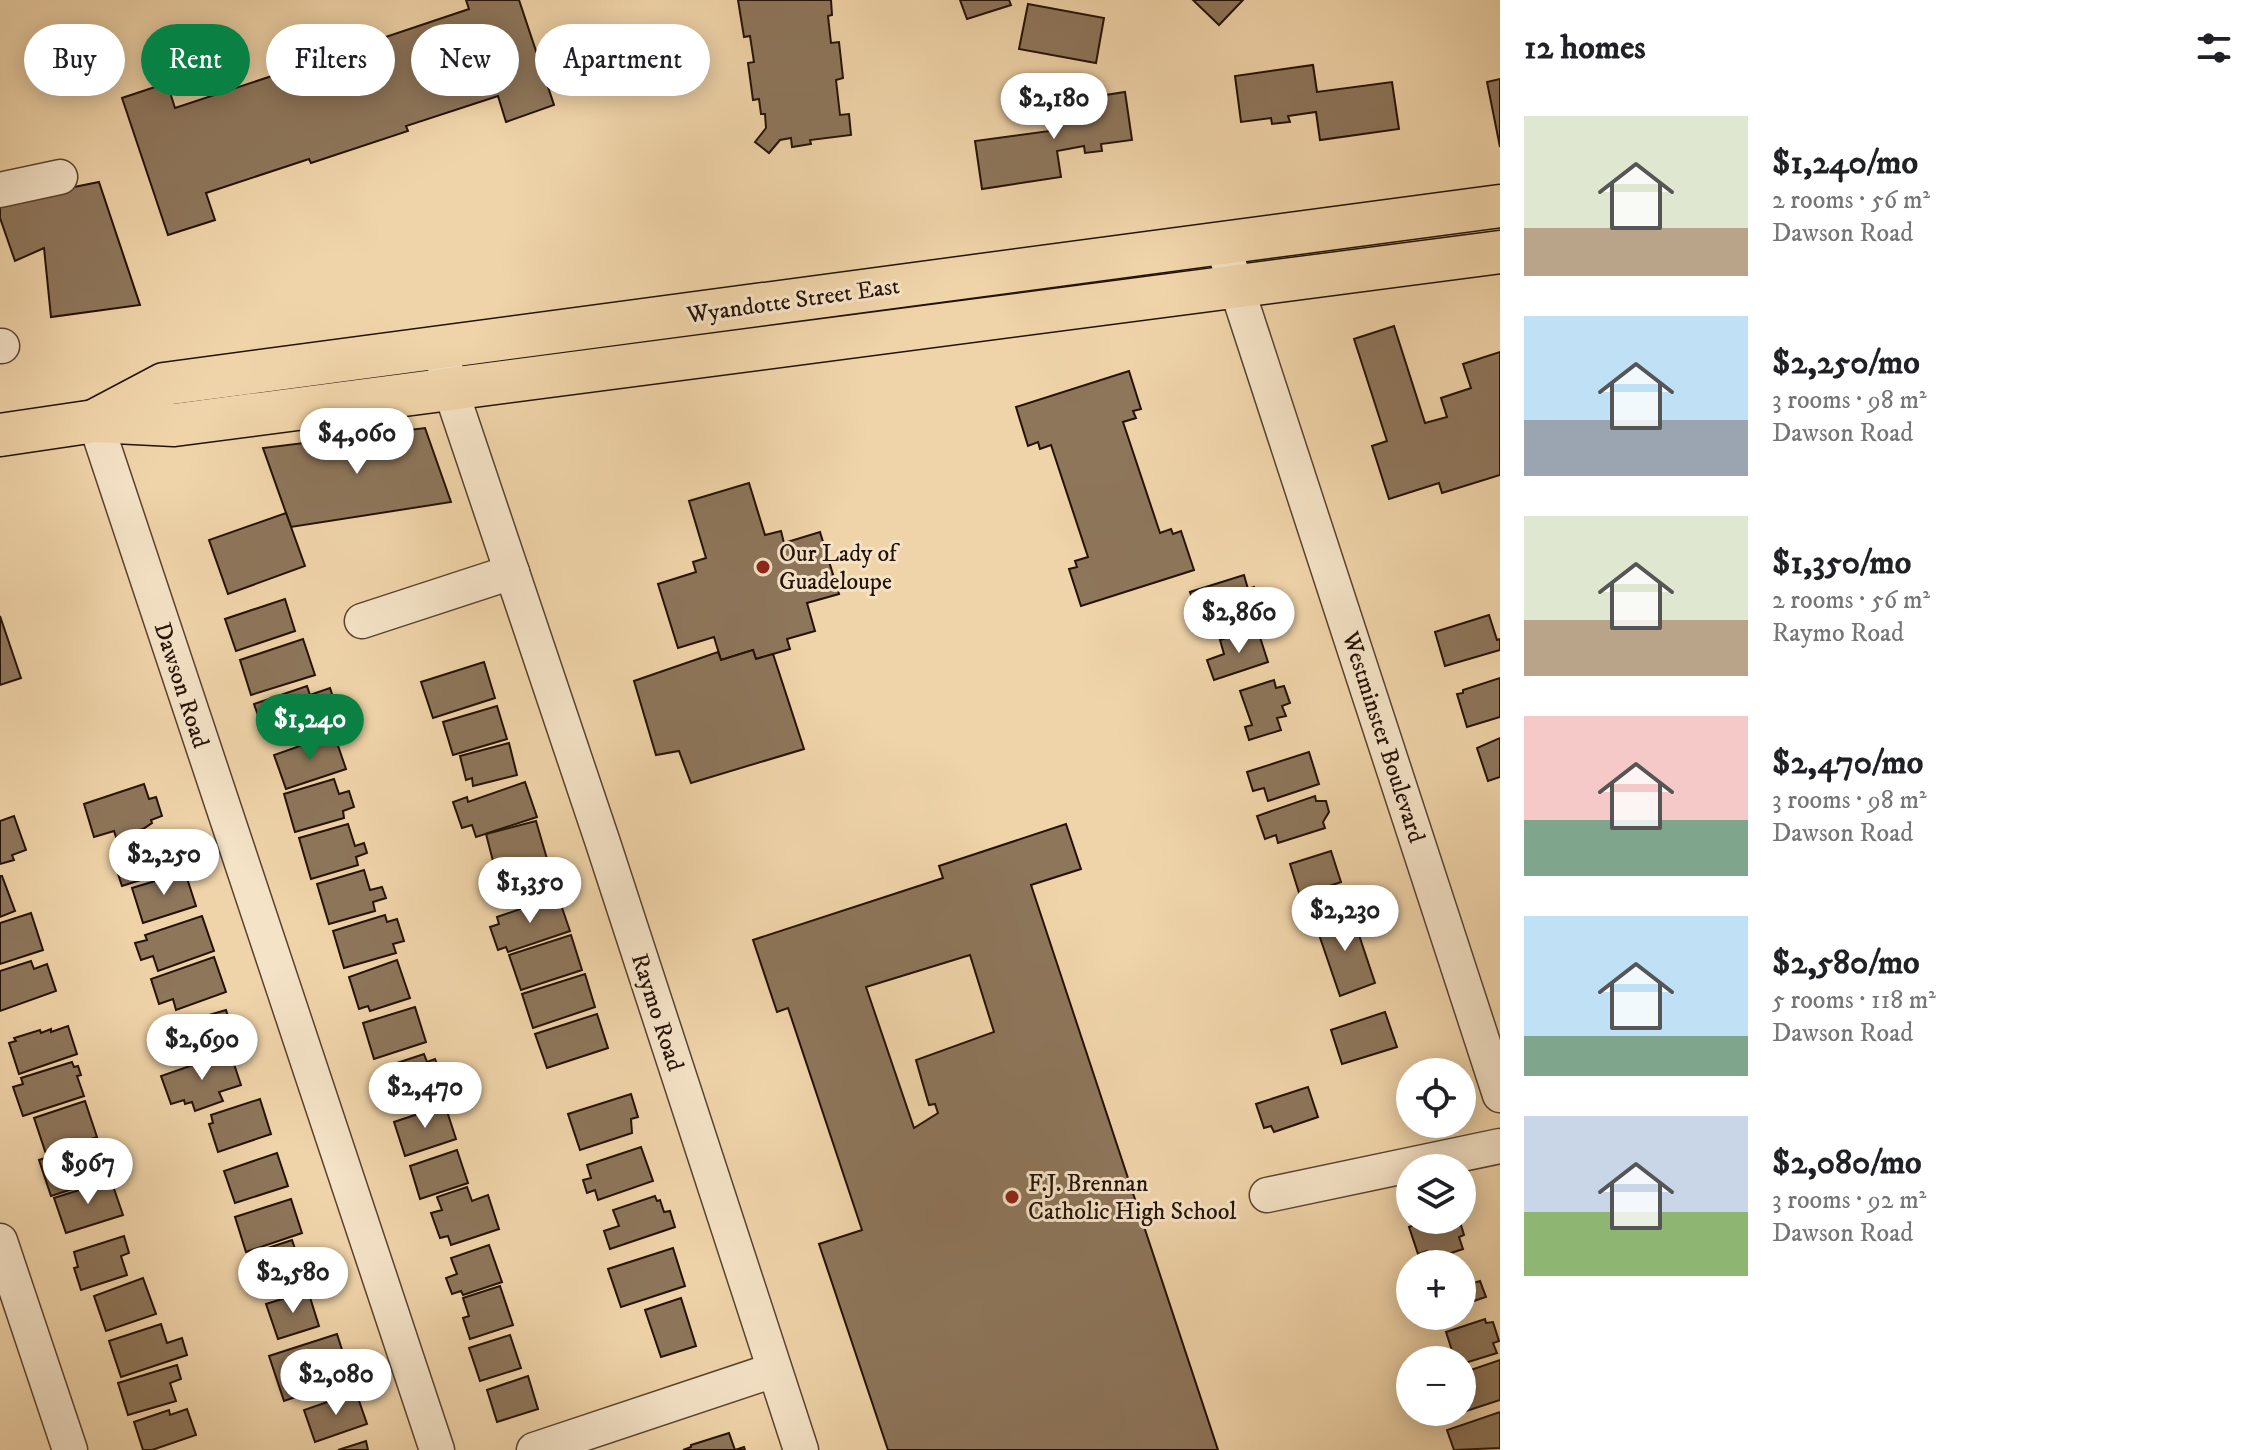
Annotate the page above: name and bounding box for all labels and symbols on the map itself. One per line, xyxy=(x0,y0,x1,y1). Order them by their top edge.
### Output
pin: $2,180 xyxy=(989,73,1119,141)
street label: Wyandotte Street East xyxy=(684,271,902,331)
pin: $4,060 xyxy=(292,408,422,476)
place label: Our Lady of Guadeloupe xyxy=(779,539,900,597)
marker: Our Lady of Guadeloupe xyxy=(754,558,772,576)
pin: $2,860 xyxy=(1174,587,1304,655)
street label: Dawson Road xyxy=(147,619,215,752)
street label: Westminster Boulevard xyxy=(1334,627,1431,847)
pin: $1,240 xyxy=(245,694,375,762)
pin: $2,250 xyxy=(99,829,229,897)
pin: $1,350 xyxy=(465,857,595,925)
pin: $2,230 xyxy=(1280,885,1410,953)
street label: Raymo Road xyxy=(624,950,690,1075)
pin: $2,690 xyxy=(137,1014,267,1082)
pin: $2,470 xyxy=(360,1062,490,1130)
pin: $967 xyxy=(41,1138,135,1206)
place label: F.J. Brennan Catholic High School xyxy=(1028,1169,1237,1227)
marker: F.J. Brennan Catholic High School xyxy=(1003,1188,1021,1206)
pin: $2,580 xyxy=(228,1247,358,1315)
pin: $2,080 xyxy=(271,1349,401,1417)

